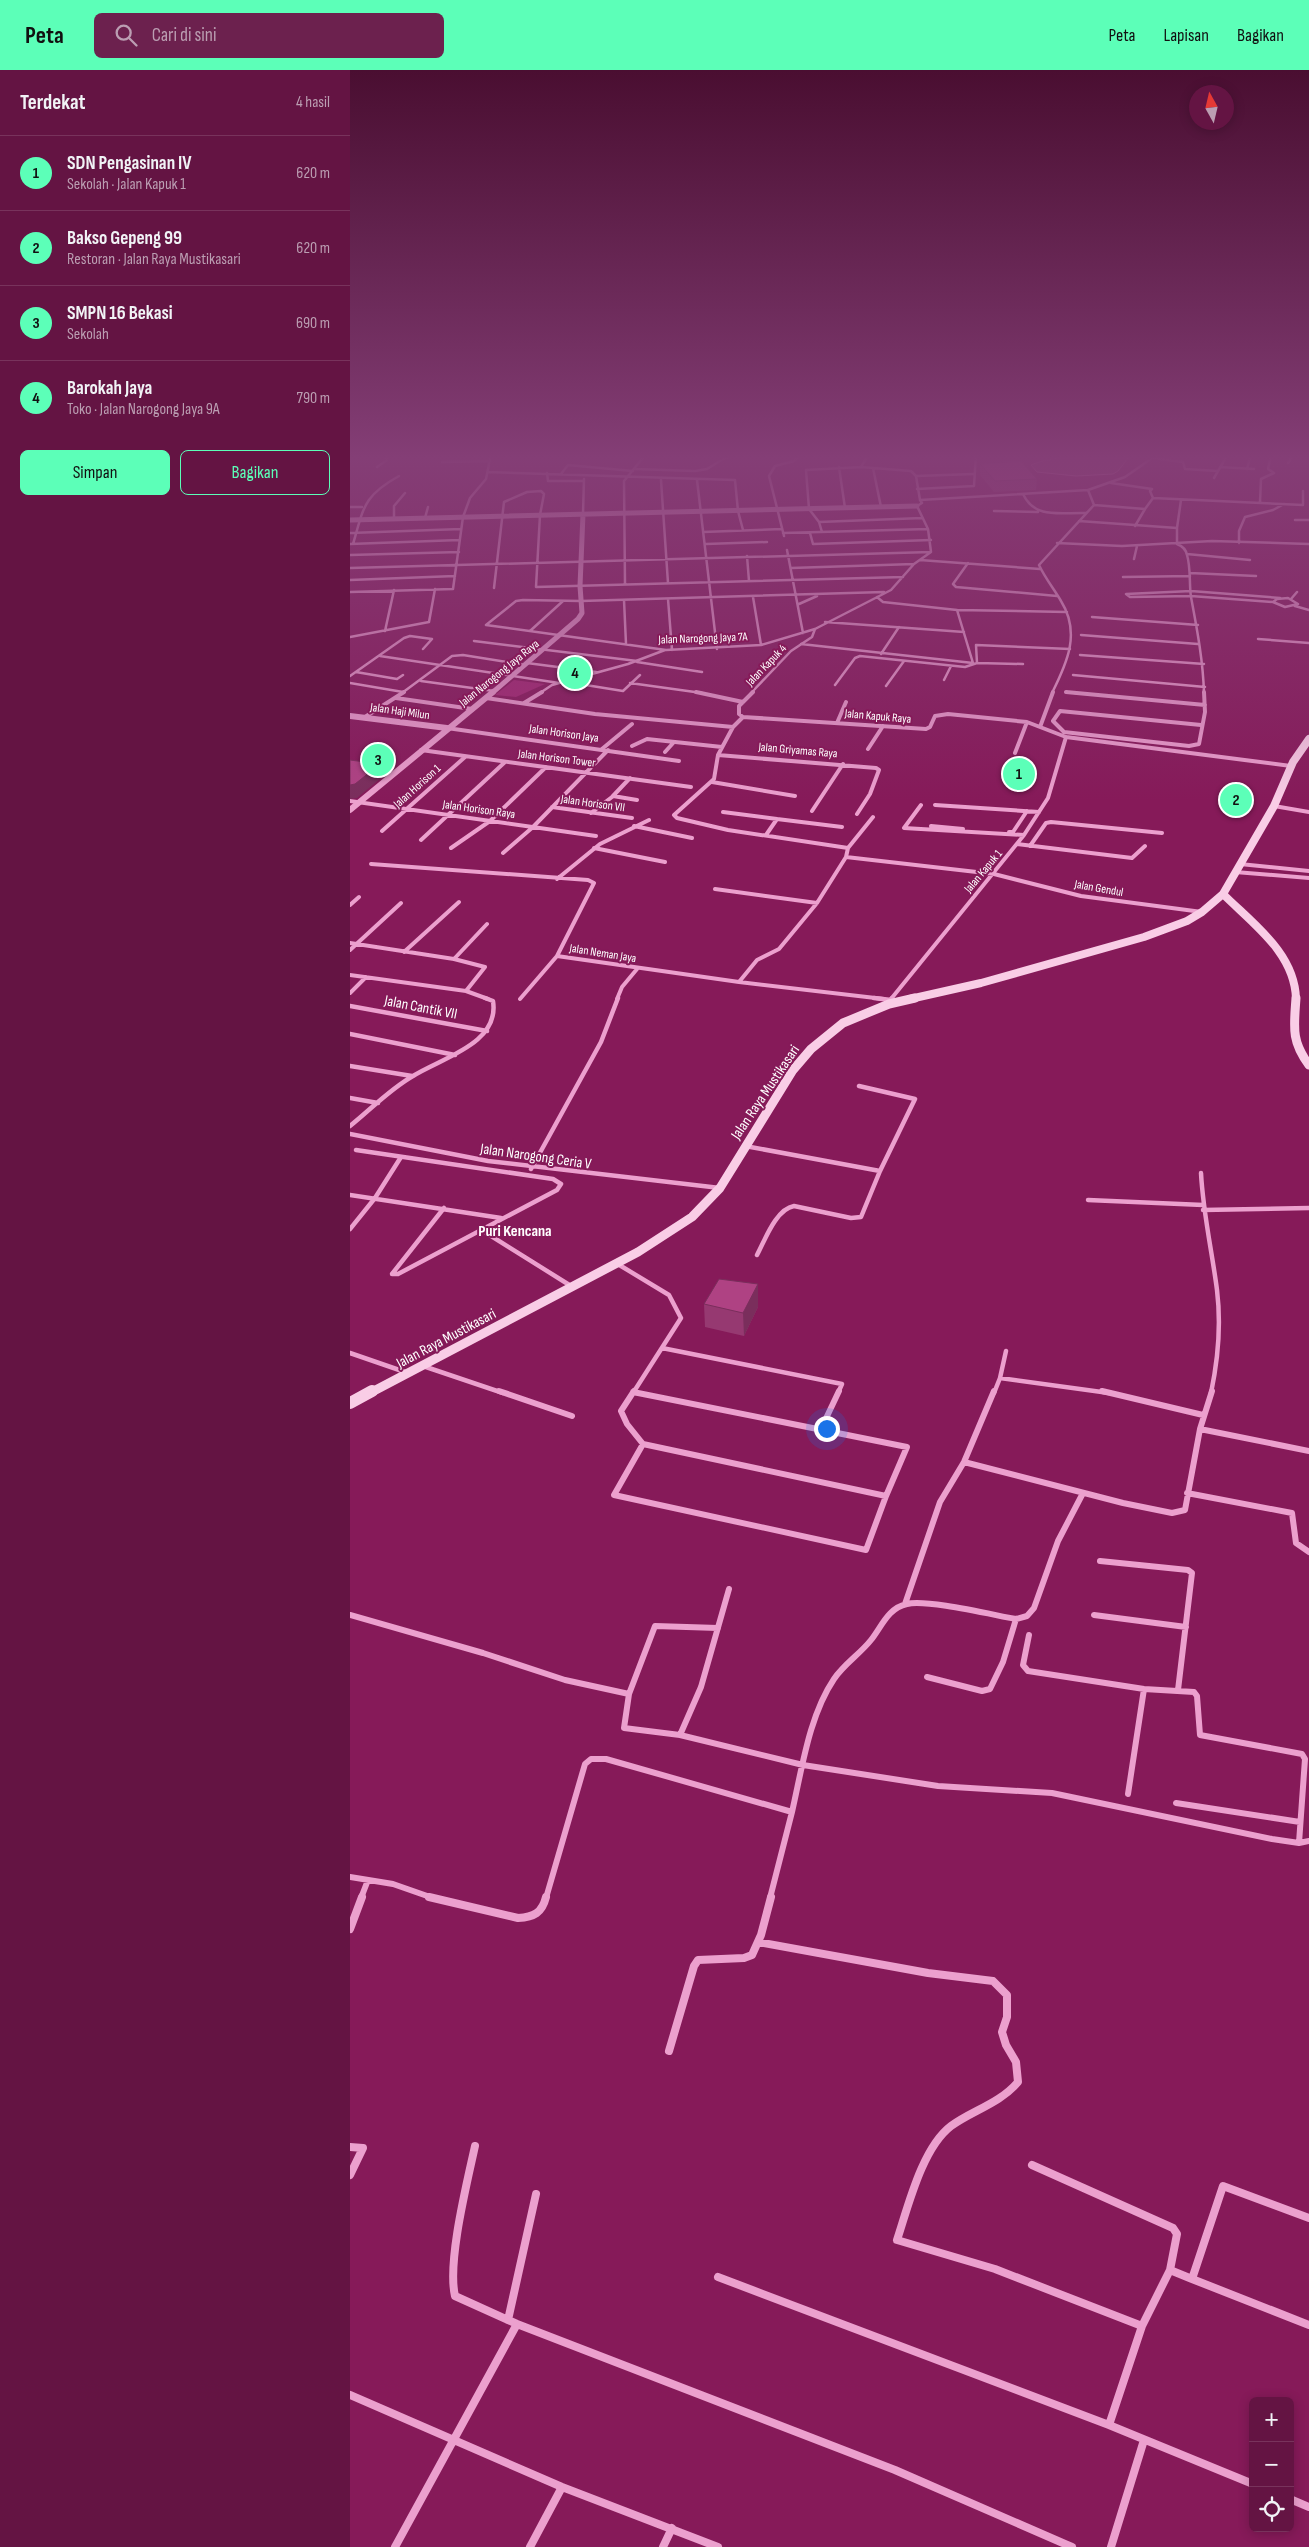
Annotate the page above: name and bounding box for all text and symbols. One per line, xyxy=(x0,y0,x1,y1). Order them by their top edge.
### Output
search box xyxy=(94,13,444,58)
text: Peta xyxy=(25,21,64,50)
icon: search xyxy=(112,21,140,49)
text: Cari di sini xyxy=(152,24,217,47)
text: Peta xyxy=(1108,25,1136,46)
text: Lapisan xyxy=(1164,25,1209,46)
text: Bagikan xyxy=(1237,25,1284,46)
north arrow xyxy=(1189,85,1234,130)
text: Terdekat xyxy=(20,90,86,115)
text: 4 hasil xyxy=(296,93,330,112)
text: SDN Pengasinan IV xyxy=(67,152,192,175)
text: 1 xyxy=(33,164,39,183)
text: 620 m xyxy=(296,164,330,183)
text: Sekolah · Jalan Kapuk 1 xyxy=(67,175,186,194)
text: Bakso Gepeng 99 xyxy=(67,227,182,250)
text: 2 xyxy=(32,239,40,258)
text: 620 m xyxy=(296,239,330,258)
text: Restoran · Jalan Raya Mustikasari xyxy=(67,250,241,269)
text: SMPN 16 Bekasi xyxy=(67,302,173,325)
text: 3 xyxy=(32,314,40,333)
text: 690 m xyxy=(296,314,330,333)
text: Sekolah xyxy=(67,325,109,344)
text: Barokah Jaya xyxy=(67,377,152,400)
text: 4 xyxy=(32,389,40,408)
text: 790 m xyxy=(297,389,330,408)
text: Toko · Jalan Narogong Jaya 9A xyxy=(67,400,220,419)
button: Simpan xyxy=(20,450,170,495)
button: Bagikan xyxy=(180,450,330,495)
street label: Jalan Narogong Jaya 7A xyxy=(657,629,749,648)
street label: Jalan Narogong Jaya Raya xyxy=(456,636,543,711)
street label: Jalan Kapuk 4 xyxy=(742,641,790,690)
pin: 4 xyxy=(559,654,591,692)
street label: Jalan Haji Milun xyxy=(368,700,431,723)
street label: Jalan Kapuk Raya xyxy=(843,706,912,727)
street label: Jalan Horison Jaya xyxy=(527,721,600,746)
street label: Jalan Griyamas Raya xyxy=(757,739,838,761)
pin: 3 xyxy=(362,741,394,779)
street label: Jalan Horison Tower xyxy=(516,746,597,771)
pin: 1 xyxy=(1003,755,1035,793)
street label: Jalan Horison 1 xyxy=(390,761,445,812)
pin: 2 xyxy=(1220,781,1252,819)
street label: Jalan Horison VII xyxy=(559,791,626,815)
street label: Jalan Horison Raya xyxy=(441,797,517,822)
street label: Jalan Kapuk 1 xyxy=(960,846,1006,897)
street label: Jalan Gendul xyxy=(1072,877,1124,900)
street label: Jalan Neman Jaya xyxy=(567,941,638,966)
street label: Jalan Cantik VII xyxy=(382,991,459,1024)
street label: Jalan Raya Mustikasari xyxy=(726,1041,804,1144)
street label: Jalan Narogong Ceria V xyxy=(478,1139,593,1174)
district label: Puri Kencana xyxy=(478,1222,552,1241)
street label: Jalan Raya Mustikasari xyxy=(392,1304,499,1373)
your location xyxy=(814,1416,840,1442)
map controls xyxy=(1249,2397,1294,2532)
button: + xyxy=(1249,2397,1294,2442)
button: − xyxy=(1249,2442,1294,2487)
button: locate xyxy=(1249,2487,1294,2532)

